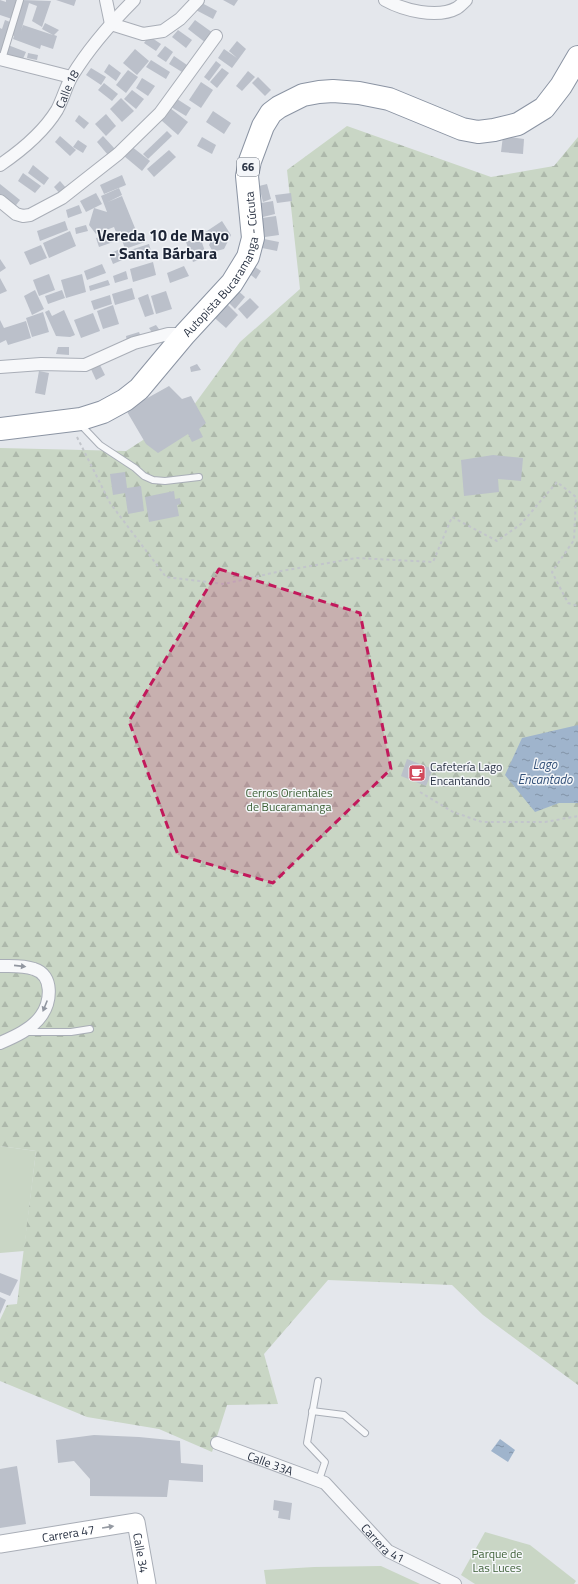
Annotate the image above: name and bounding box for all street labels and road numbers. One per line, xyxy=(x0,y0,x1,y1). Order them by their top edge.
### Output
street label: Calle 18 xyxy=(50,66,83,111)
road number: 66 xyxy=(237,158,259,176)
street label: Autopista Bucaramanga - Cúcuta xyxy=(178,191,263,341)
street label: Calle 33A xyxy=(245,1446,296,1480)
street label: Carrera 47 xyxy=(40,1519,96,1547)
street label: Carrera 41 xyxy=(357,1519,408,1567)
street label: Calle 34 xyxy=(129,1531,154,1575)

